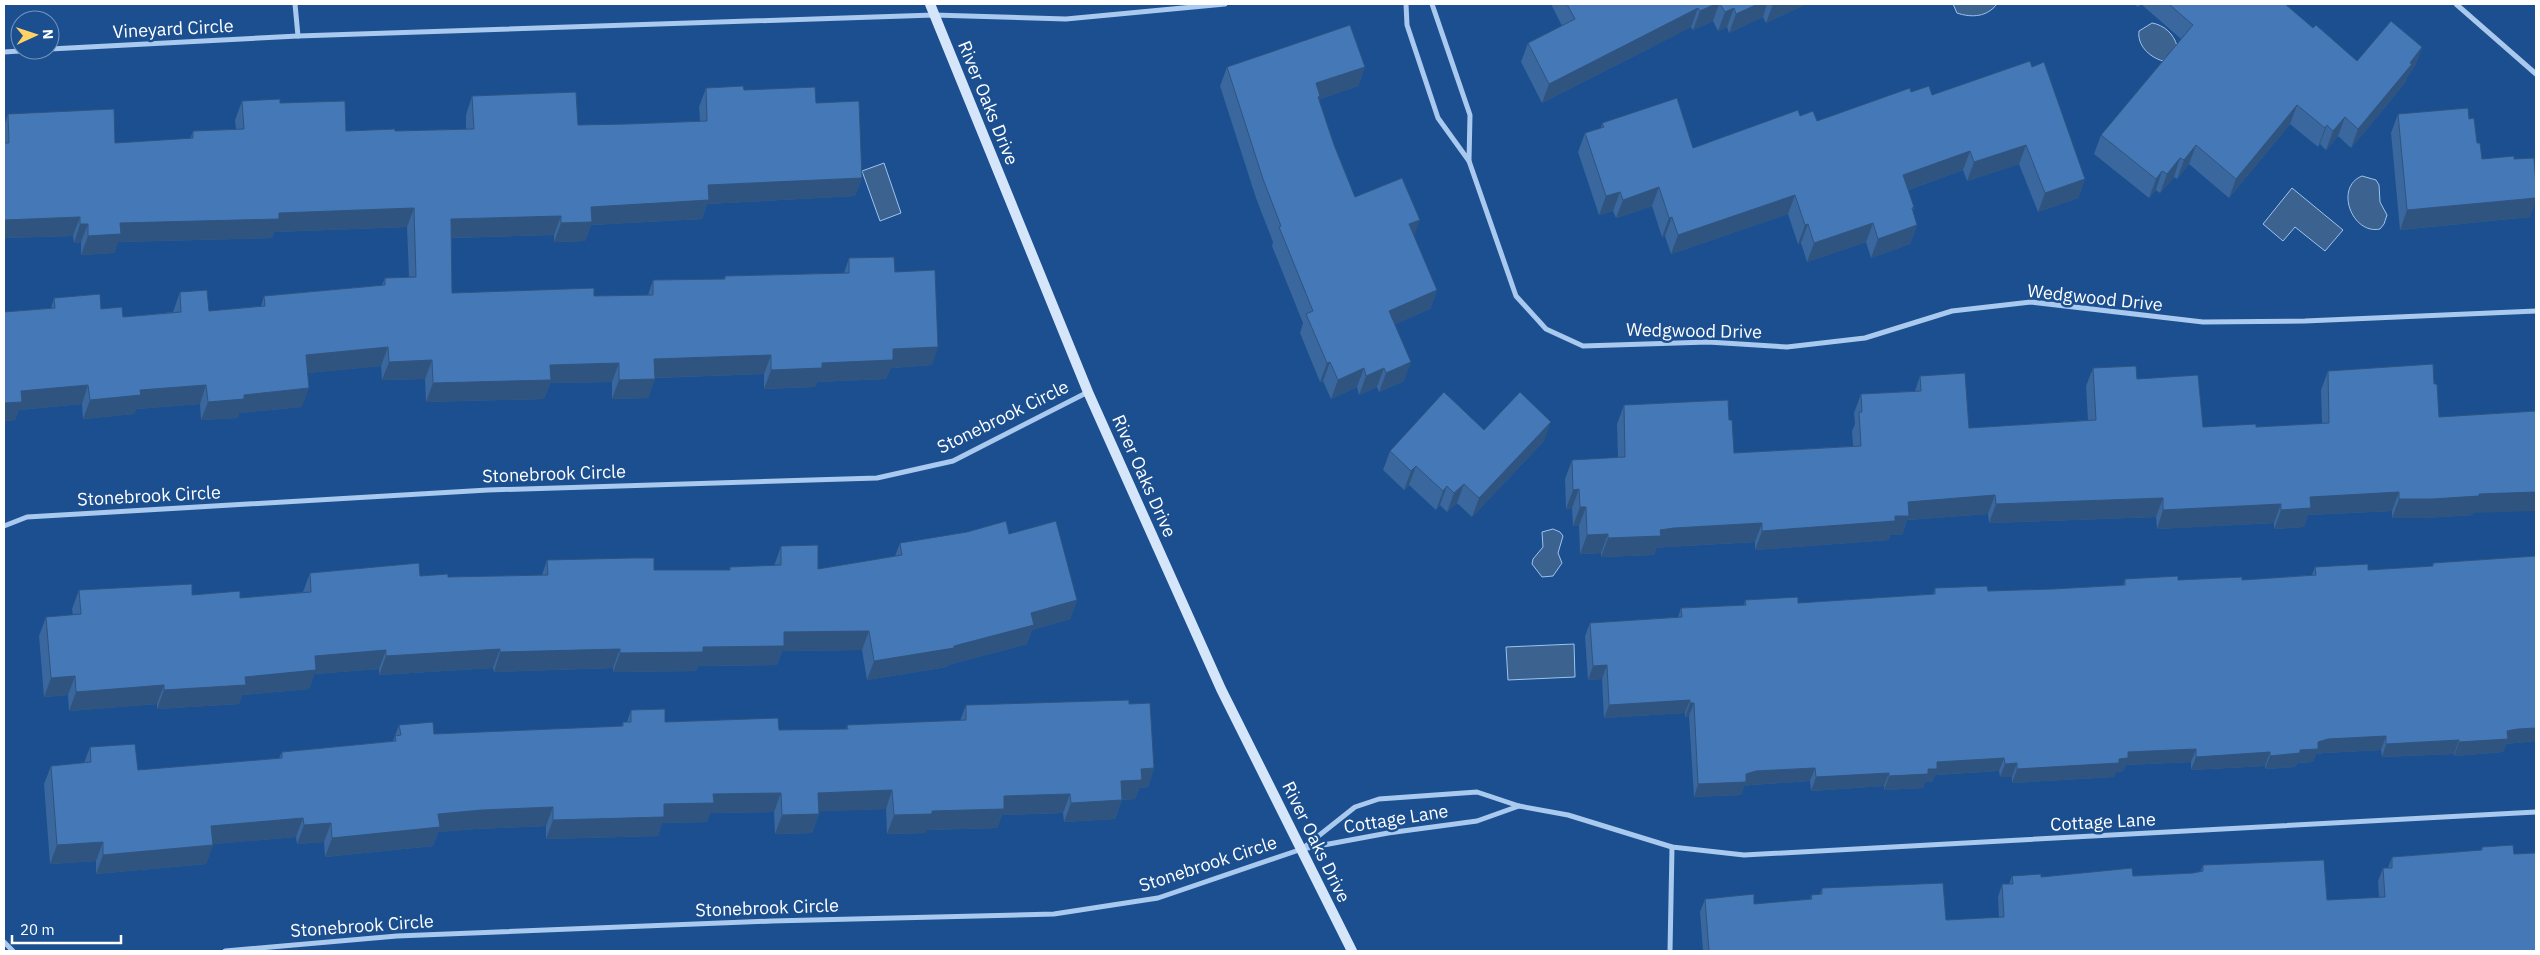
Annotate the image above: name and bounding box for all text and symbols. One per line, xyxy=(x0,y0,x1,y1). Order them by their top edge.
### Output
north arrow xyxy=(10,10,60,60)
street label: Vineyard Circle xyxy=(112,14,234,43)
text: N xyxy=(39,29,57,40)
street label: River Oaks Drive xyxy=(953,37,1024,168)
street label: Wedgwood Drive xyxy=(2026,279,2164,316)
street label: Wedgwood Drive xyxy=(1626,318,1762,343)
street label: Stonebrook Circle xyxy=(933,375,1073,458)
street label: River Oaks Drive xyxy=(1107,411,1182,541)
street label: Stonebrook Circle xyxy=(482,459,626,488)
street label: Stonebrook Circle xyxy=(77,480,221,511)
street label: River Oaks Drive xyxy=(1277,777,1356,906)
street label: Cottage Lane xyxy=(1342,799,1450,838)
street label: Cottage Lane xyxy=(2050,807,2156,836)
street label: Stonebrook Circle xyxy=(1136,830,1280,897)
street label: Stonebrook Circle xyxy=(695,893,839,922)
street label: Stonebrook Circle xyxy=(289,909,435,942)
scale bar xyxy=(12,912,121,944)
text: 20 m xyxy=(20,920,55,939)

